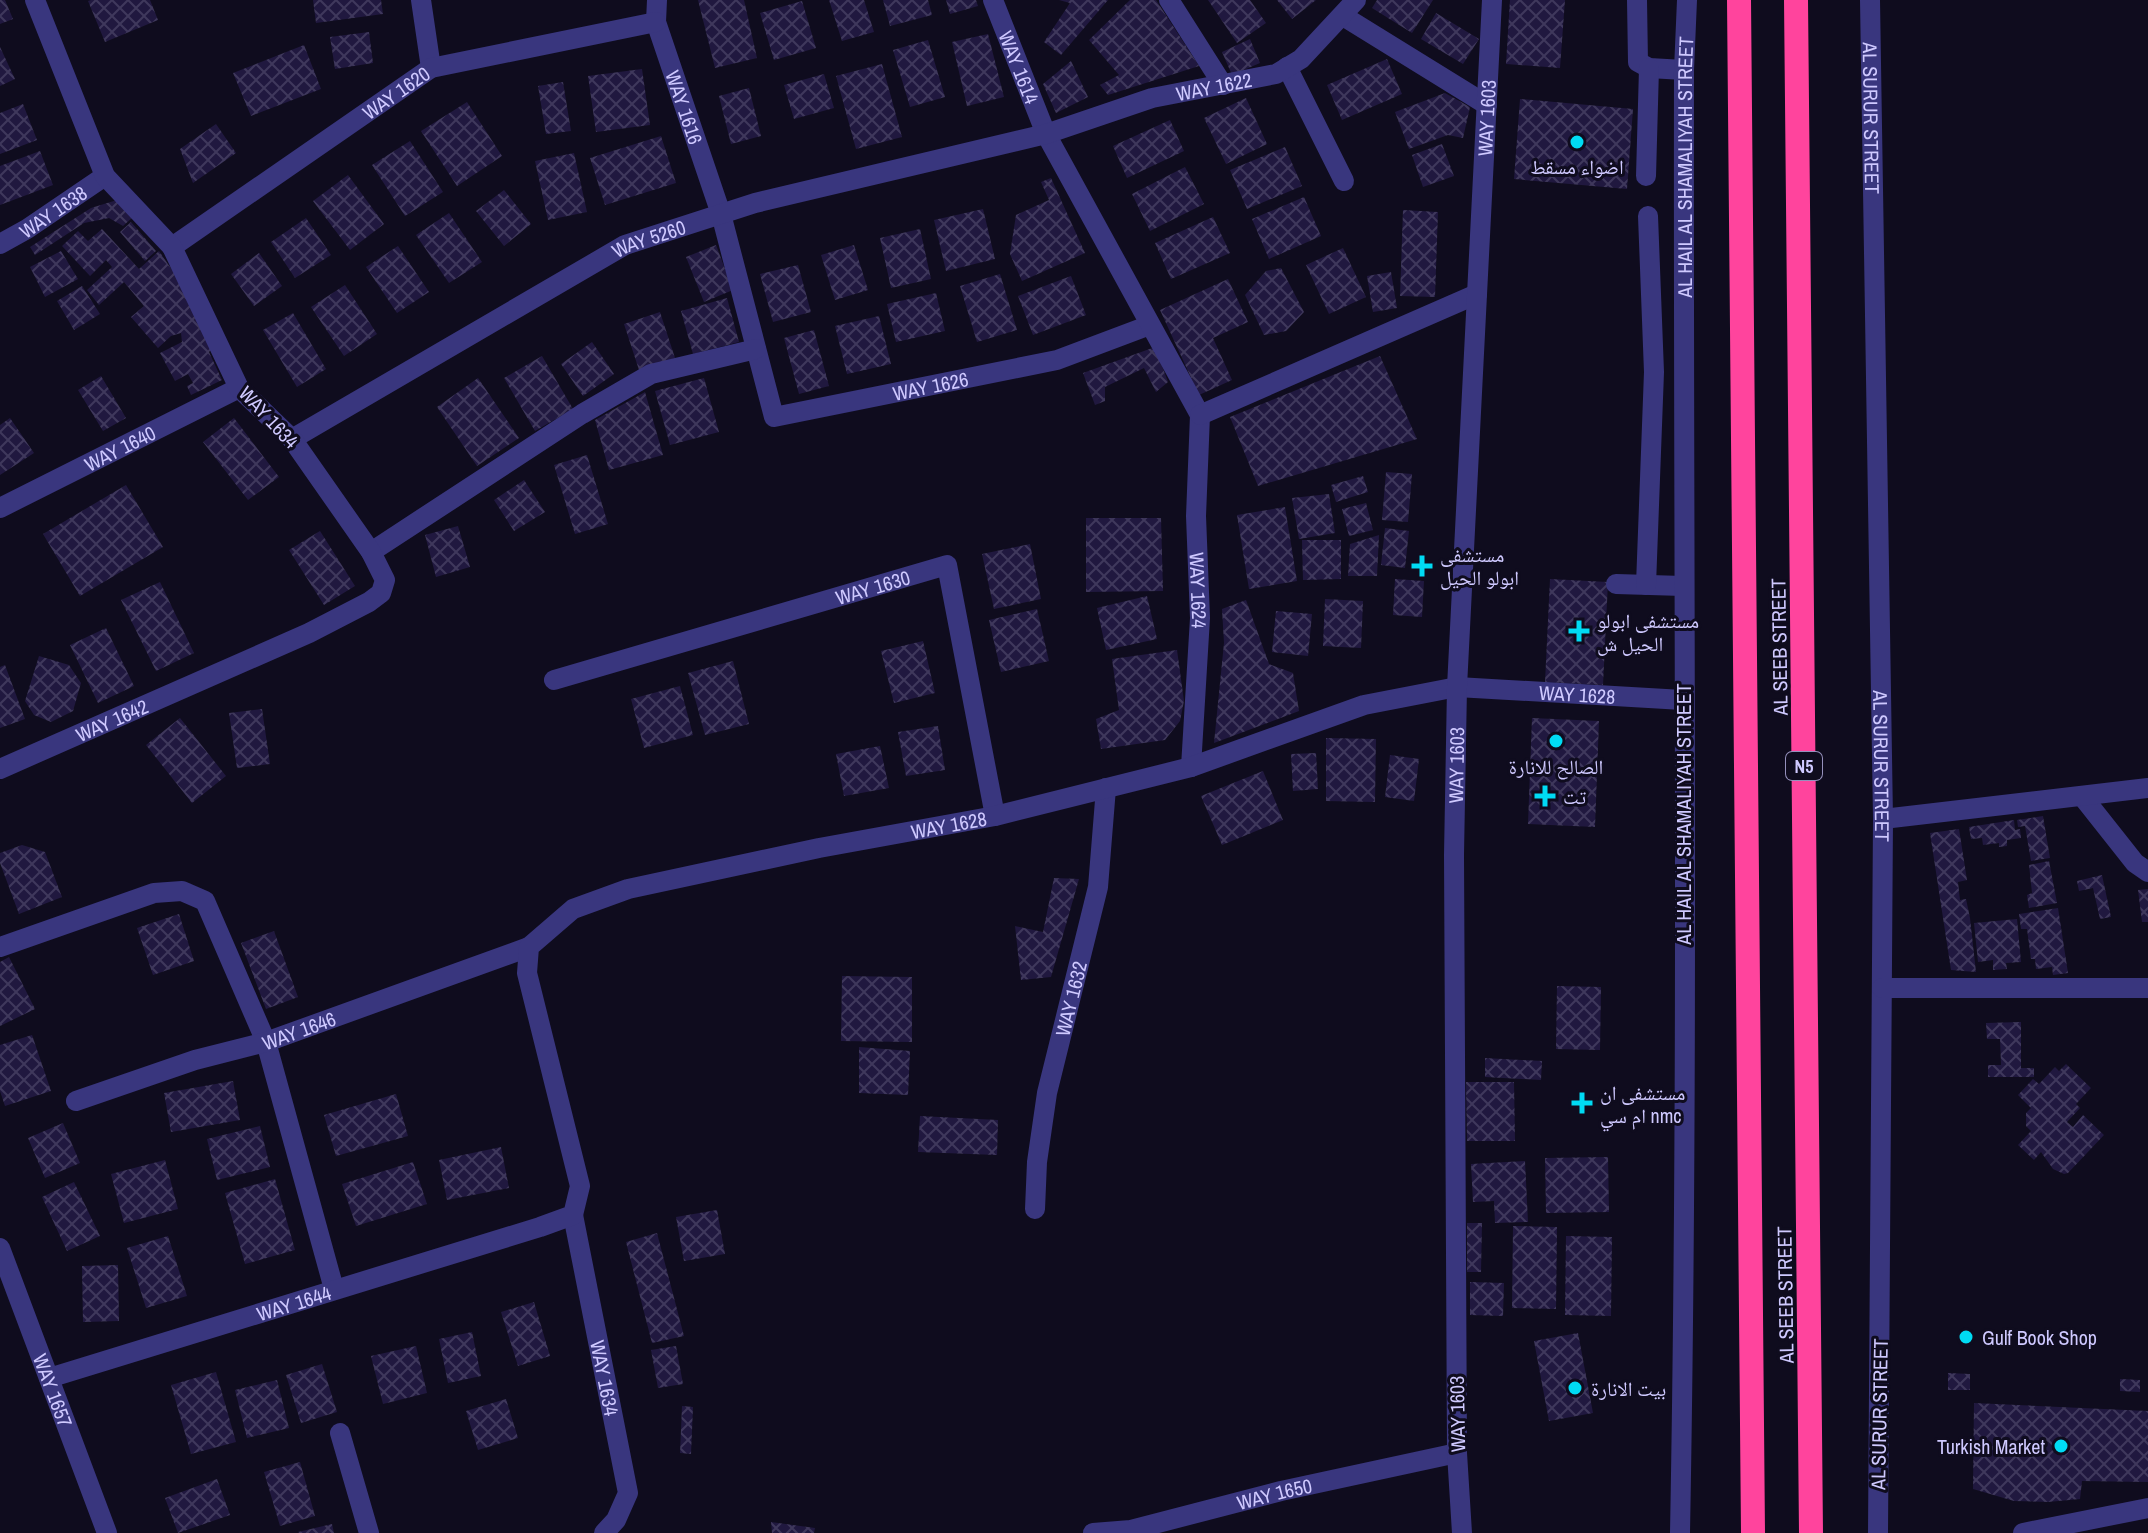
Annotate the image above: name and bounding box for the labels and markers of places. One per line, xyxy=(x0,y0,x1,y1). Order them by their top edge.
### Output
marker: اضواء مسقط xyxy=(1568,133,1586,151)
place label: اضواء مسقط xyxy=(1530,153,1624,180)
place label: مستشفى ابولو الحيل xyxy=(1440,541,1519,591)
marker: مستشفى ابولو الحيل xyxy=(1411,555,1433,577)
place label: مستشفى ابولو الحيل ش xyxy=(1597,607,1699,657)
marker: مستشفى ابولو الحيل ش xyxy=(1568,620,1590,642)
marker: الصالح للانارة xyxy=(1547,732,1565,750)
place label: الصالح للانارة xyxy=(1509,753,1603,780)
place label: تت xyxy=(1563,783,1586,810)
marker: تت xyxy=(1534,785,1556,807)
place label: مستشفى ان ام سي nmc xyxy=(1600,1079,1685,1132)
marker: مستشفى ان ام سي nmc xyxy=(1571,1092,1593,1114)
place label: Gulf Book Shop xyxy=(1982,1324,2097,1351)
marker: Gulf Book Shop xyxy=(1957,1328,1975,1346)
place label: بيت الانارة xyxy=(1591,1375,1666,1402)
marker: بيت الانارة xyxy=(1566,1379,1584,1397)
place label: Turkish Market xyxy=(1937,1433,2045,1460)
marker: Turkish Market xyxy=(2052,1437,2070,1455)

